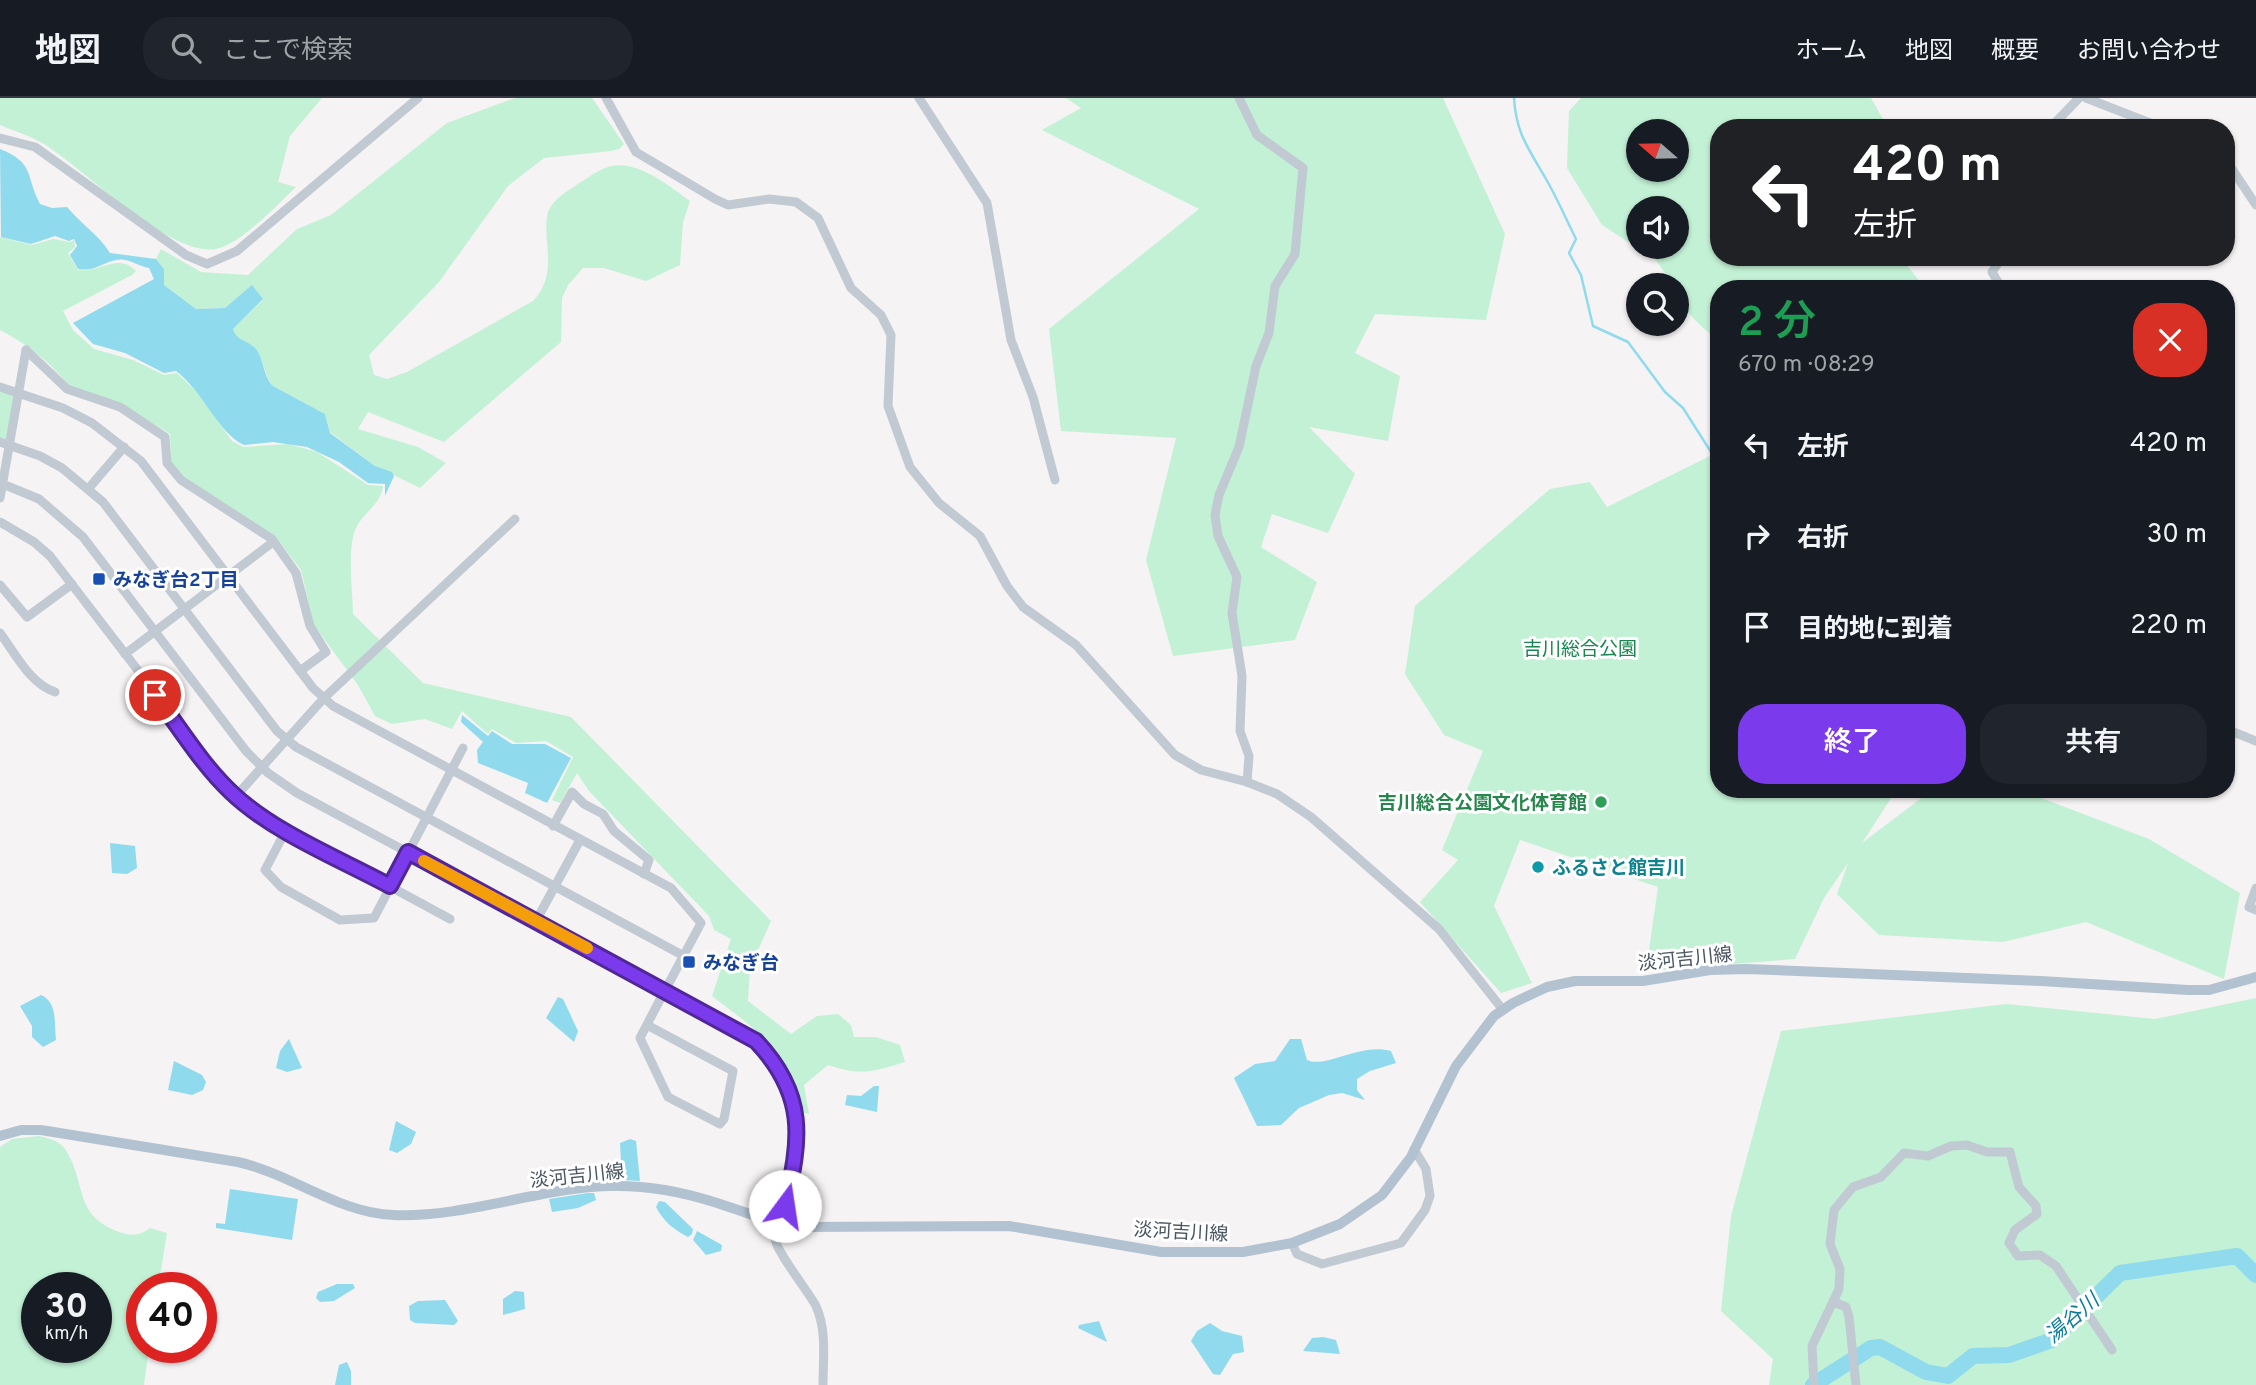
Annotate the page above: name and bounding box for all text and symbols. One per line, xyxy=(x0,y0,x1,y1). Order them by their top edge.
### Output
search box xyxy=(143,17,633,80)
icon: search xyxy=(167,29,205,67)
text: 地図 xyxy=(35,32,101,74)
text: ここで検索 xyxy=(223,35,353,68)
text: ホーム xyxy=(1796,37,1867,67)
text: 地図 xyxy=(1905,37,1953,67)
text: 概要 xyxy=(1991,37,2039,67)
text: お問い合わせ xyxy=(2077,37,2221,67)
north arrow xyxy=(1626,119,1689,182)
map controls xyxy=(1626,119,1689,336)
text: 420 m xyxy=(1853,137,2002,199)
icon: left xyxy=(1738,147,1829,238)
button: sound xyxy=(1626,196,1689,259)
text: 左折 xyxy=(1853,207,1917,247)
button: search xyxy=(1626,273,1689,336)
text: 2 分 xyxy=(1738,298,1816,351)
button: close xyxy=(2133,303,2207,377)
text: 670 m · 08:29 xyxy=(1738,351,1875,380)
icon: left xyxy=(1738,426,1776,464)
text: 420 m xyxy=(2130,428,2207,461)
text: 左折 xyxy=(1797,432,1849,465)
icon: right xyxy=(1738,517,1776,555)
text: 30 m xyxy=(2147,519,2207,552)
text: 右折 xyxy=(1797,523,1849,556)
place label: みなぎ台2丁目 xyxy=(113,569,239,593)
marker: みなぎ台2丁目 xyxy=(91,571,107,587)
icon: arrive xyxy=(1738,608,1776,646)
text: 220 m xyxy=(2130,610,2207,643)
text: 目的地に到着 xyxy=(1797,614,1953,647)
park label: 吉川総合公園 xyxy=(1523,638,1637,662)
pin xyxy=(125,665,185,725)
icon: arrive xyxy=(136,676,174,714)
button: 終了 xyxy=(1738,704,1966,784)
button: 共有 xyxy=(1980,704,2207,784)
place label: 吉川総合公園文化体育館 xyxy=(1378,792,1587,816)
marker: 吉川総合公園文化体育館 xyxy=(1593,794,1609,810)
place label: ふるさと館吉川 xyxy=(1552,857,1685,881)
marker: ふるさと館吉川 xyxy=(1530,859,1546,875)
street label: 淡河吉川線 xyxy=(1637,943,1734,977)
place label: みなぎ台 xyxy=(703,952,779,976)
marker: みなぎ台 xyxy=(681,954,697,970)
street label: 淡河吉川線 xyxy=(529,1160,626,1194)
position arrow xyxy=(748,1169,822,1243)
street label: 淡河吉川線 xyxy=(1133,1219,1229,1247)
speed limit sign: 40 xyxy=(126,1272,217,1363)
text: 30 xyxy=(45,1286,88,1330)
water label: 湯谷川 xyxy=(2040,1287,2107,1350)
text: km/h xyxy=(45,1323,88,1346)

